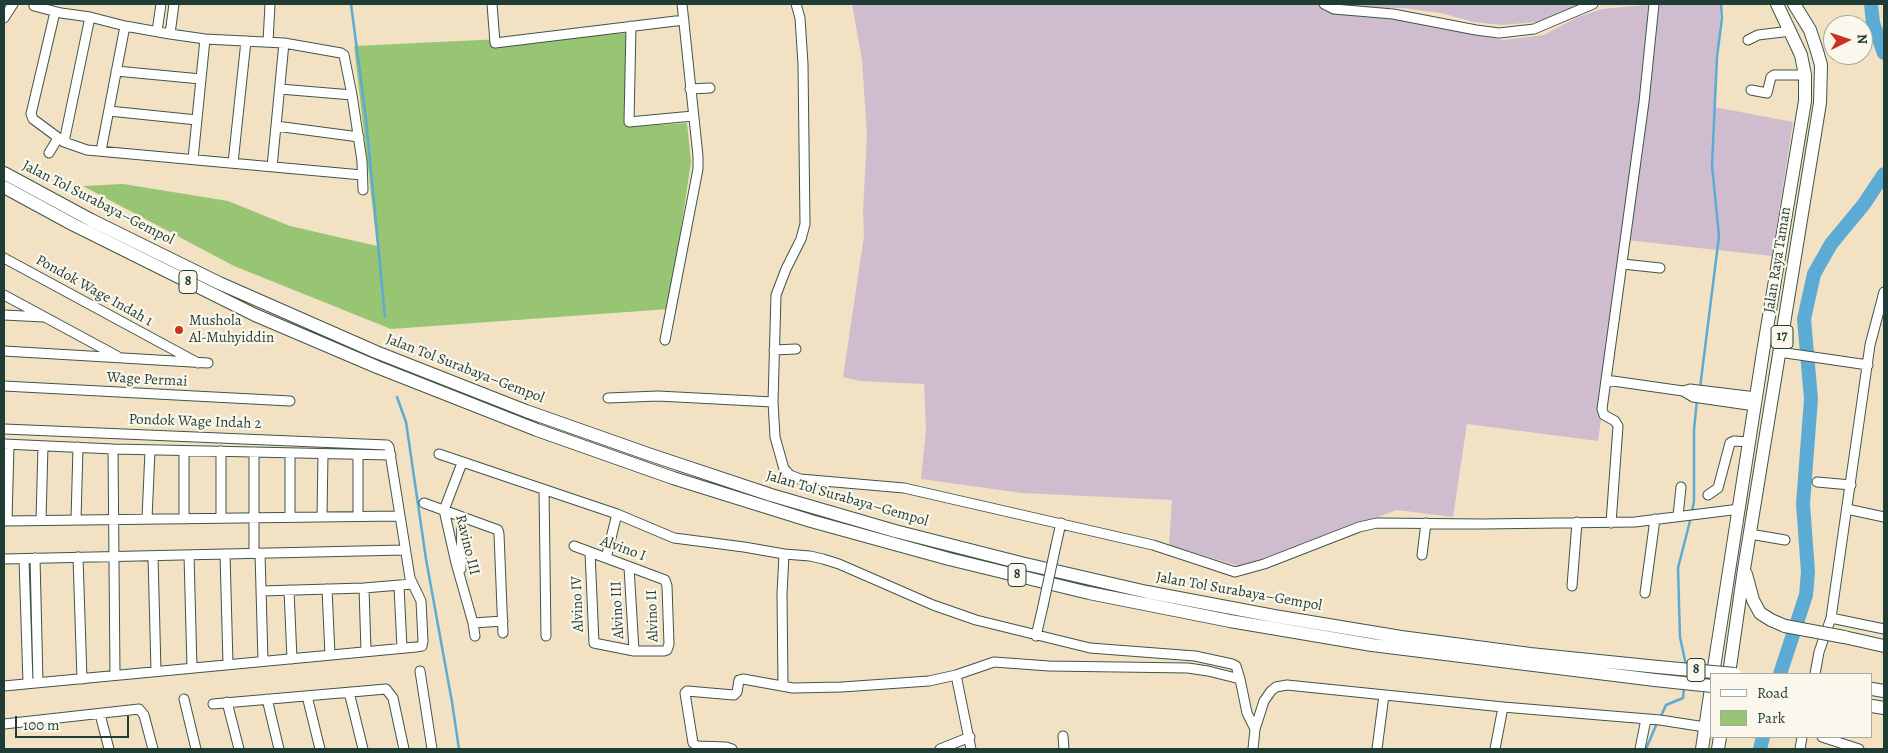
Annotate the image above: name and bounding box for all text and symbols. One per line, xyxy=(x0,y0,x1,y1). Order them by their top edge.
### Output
north arrow xyxy=(1823,15,1873,65)
text: N xyxy=(1853,33,1872,45)
street label: Jalan Tol Surabaya–Gempol xyxy=(19,157,177,249)
street label: Jalan Raya Taman xyxy=(1761,206,1795,314)
street label: Pondok Wage Indah 1 xyxy=(32,251,156,331)
road number: 8 xyxy=(179,270,197,294)
place label: Mushola Al-Muhyiddin xyxy=(189,312,274,347)
marker: Mushola Al-Muhyiddin xyxy=(173,324,185,336)
road number: 17 xyxy=(1771,326,1793,348)
street label: Jalan Tol Surabaya–Gempol xyxy=(383,330,547,408)
street label: Wage Permai xyxy=(106,369,188,391)
street label: Pondok Wage Indah 2 xyxy=(128,411,262,433)
street label: Jalan Tol Surabaya–Gempol xyxy=(764,467,930,531)
street label: Ravino III xyxy=(451,513,483,577)
street label: Alvino I xyxy=(598,532,648,566)
road number: 8 xyxy=(1008,564,1026,586)
street label: Jalan Tol Surabaya–Gempol xyxy=(1155,569,1323,615)
street label: Alvino IV xyxy=(568,576,588,632)
street label: Alvino III xyxy=(607,581,629,639)
street label: Alvino II xyxy=(643,589,663,643)
road number: 8 xyxy=(1687,658,1705,682)
legend xyxy=(1710,673,1873,738)
text: Road xyxy=(1757,683,1788,703)
scale bar xyxy=(18,706,131,738)
text: Park xyxy=(1757,708,1785,728)
text: 100 m xyxy=(23,715,60,735)

